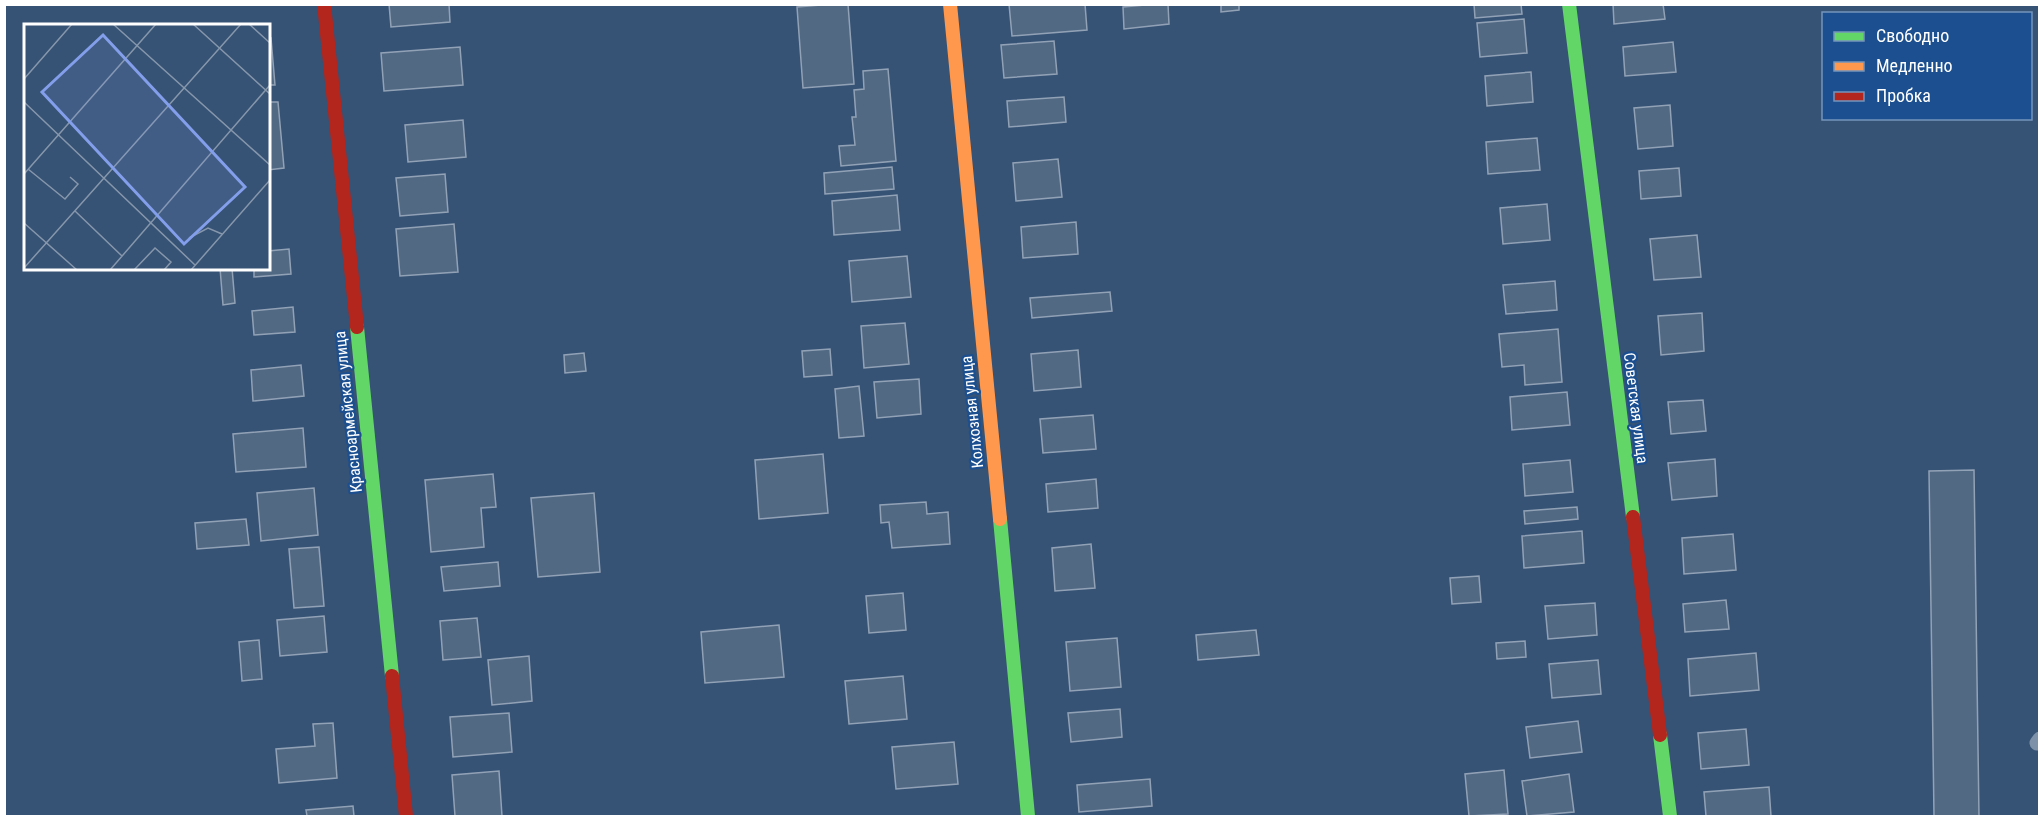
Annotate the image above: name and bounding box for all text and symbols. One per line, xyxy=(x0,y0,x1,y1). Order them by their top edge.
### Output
legend xyxy=(1822,12,2032,120)
inset map xyxy=(24,24,270,270)
text: Свободно xyxy=(1876,25,1949,46)
text: Медленно xyxy=(1876,55,1953,76)
text: Пробка xyxy=(1876,85,1931,106)
street label: Красноармейская улица xyxy=(330,330,366,494)
street label: Советская улица xyxy=(1620,351,1652,465)
street label: Колхозная улица xyxy=(957,355,987,469)

